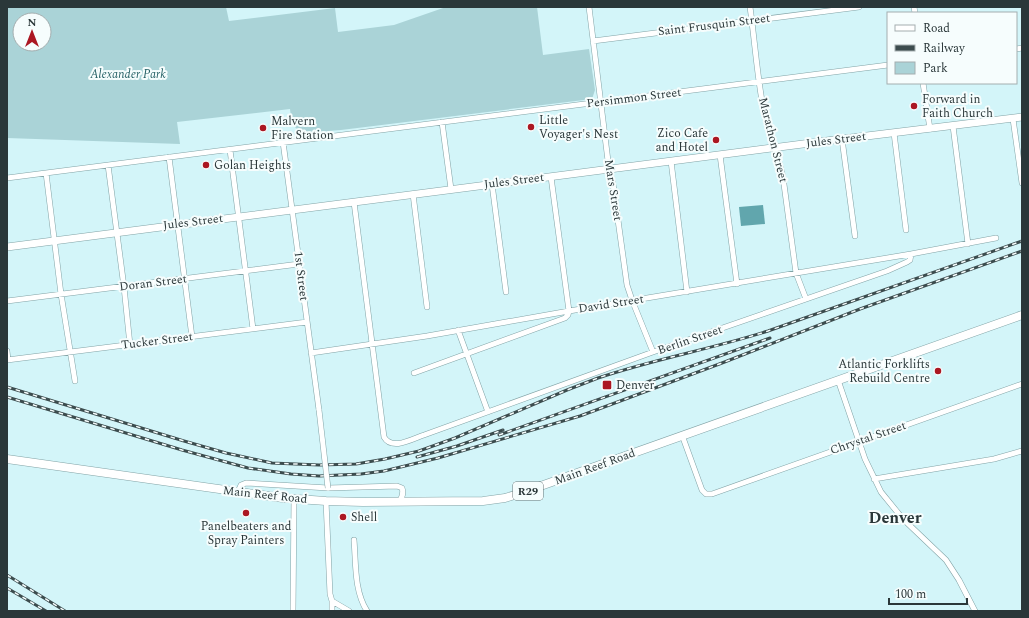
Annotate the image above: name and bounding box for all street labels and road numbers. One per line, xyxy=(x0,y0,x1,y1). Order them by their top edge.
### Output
street label: Saint Frusquin Street xyxy=(657,9,771,41)
street label: Persimmon Street xyxy=(585,83,683,113)
street label: Marathon Street xyxy=(753,95,793,185)
street label: Jules Street xyxy=(805,127,867,153)
street label: Mars Street xyxy=(599,158,627,222)
street label: Jules Street xyxy=(483,168,545,194)
street label: Jules Street xyxy=(162,209,224,235)
street label: 1st Street xyxy=(289,250,313,302)
street label: Doran Street xyxy=(118,269,188,297)
street label: David Street xyxy=(577,289,645,319)
street label: Berlin Street xyxy=(655,320,725,360)
street label: Tucker Street xyxy=(120,327,194,355)
street label: Chrystal Street xyxy=(827,416,909,460)
street label: Main Reef Road xyxy=(552,443,638,490)
street label: Main Reef Road xyxy=(222,481,308,509)
road number: R29 xyxy=(513,482,543,500)

